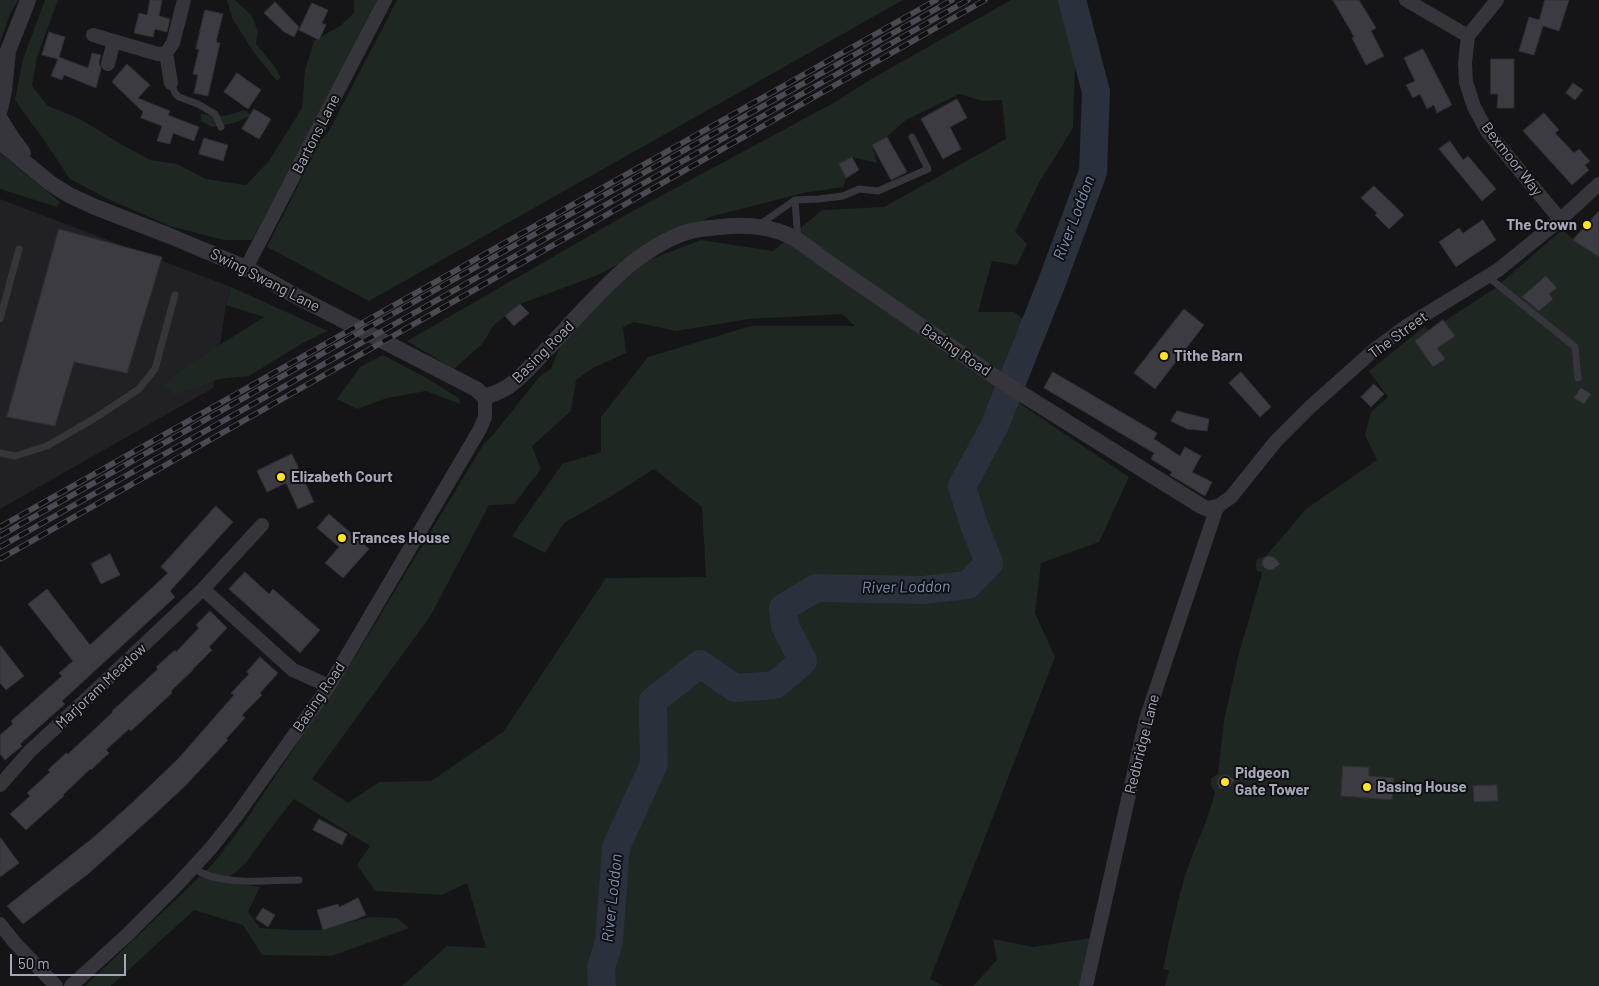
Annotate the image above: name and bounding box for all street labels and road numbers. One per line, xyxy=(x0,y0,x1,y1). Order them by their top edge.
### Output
street label: Bartons Lane xyxy=(288,91,344,177)
street label: Bexmoor Way xyxy=(1478,119,1546,199)
street label: Swing Swang Lane xyxy=(207,245,323,315)
street label: The Street xyxy=(1365,308,1431,362)
street label: Basing Road xyxy=(508,317,578,387)
street label: Basing Road xyxy=(918,320,994,380)
street label: Marjoram Meadow xyxy=(52,639,150,733)
street label: Basing Road xyxy=(289,659,349,735)
street label: Redbridge Lane xyxy=(1121,692,1163,796)

